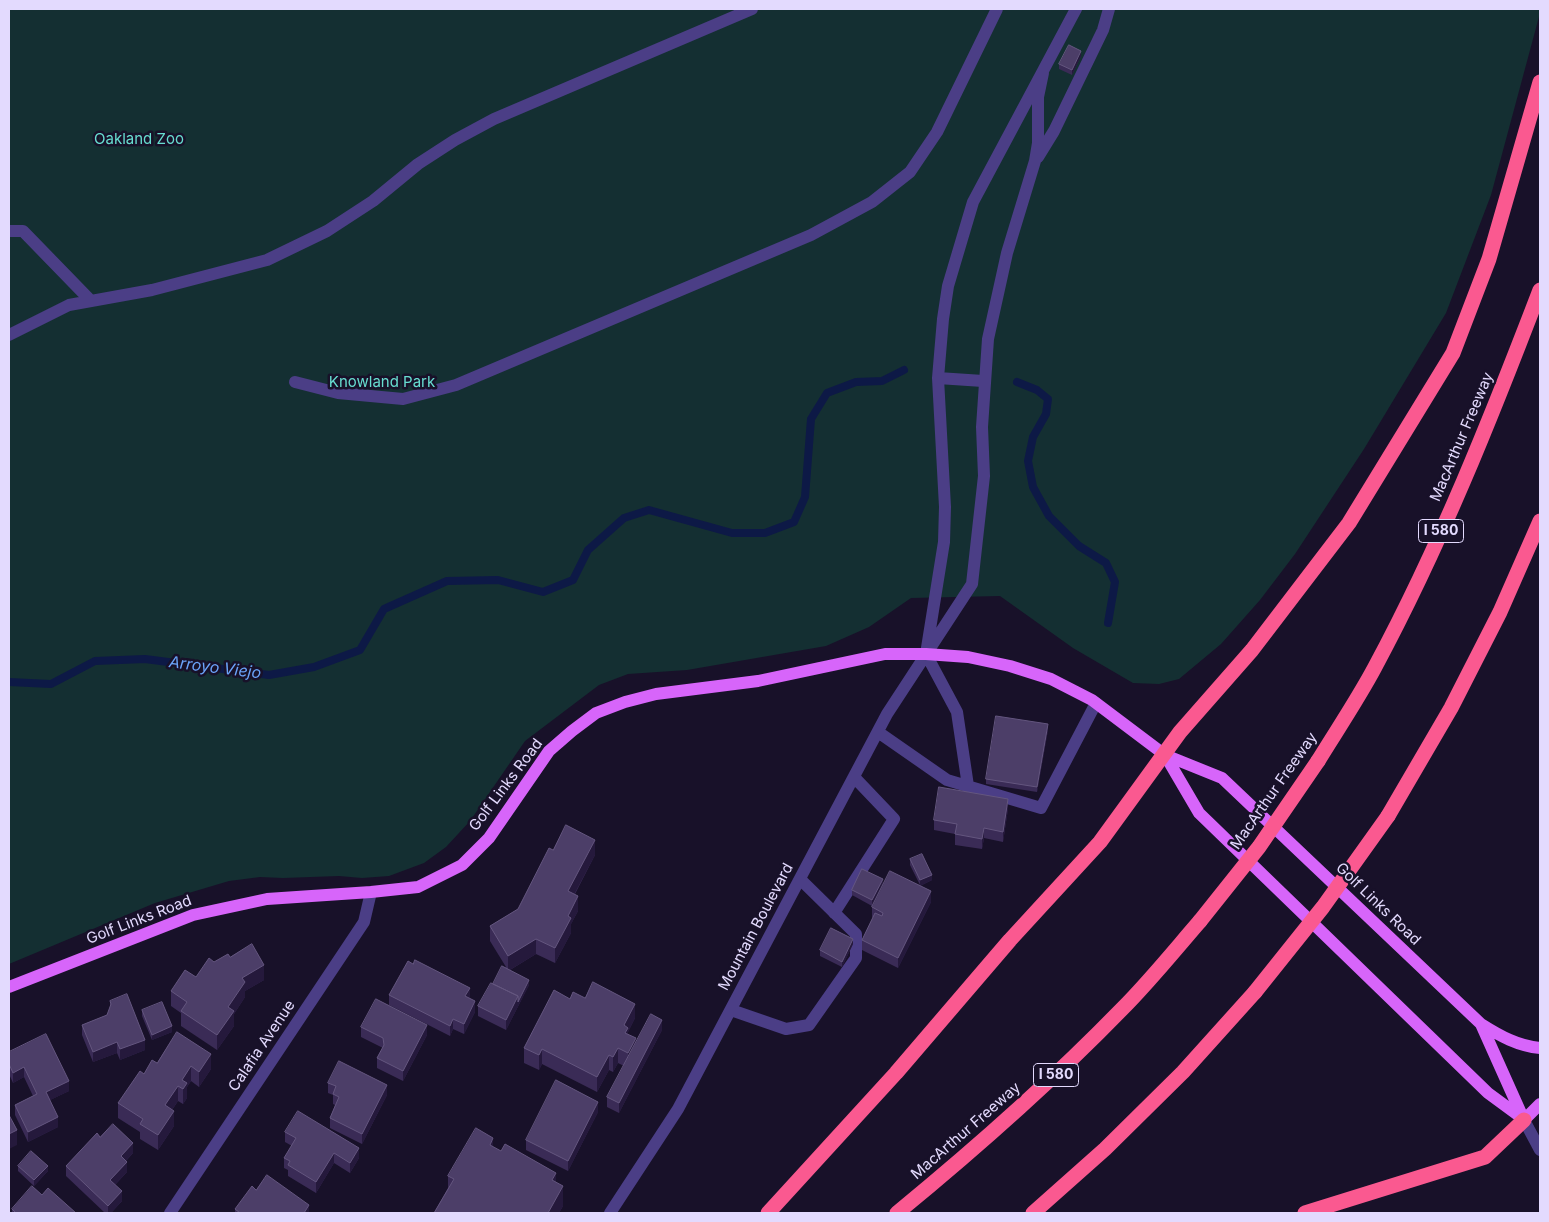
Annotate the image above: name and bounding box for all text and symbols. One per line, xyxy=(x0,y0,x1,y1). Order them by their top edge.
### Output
park label: Oakland Zoo xyxy=(94,130,184,148)
street label: MacArthur Freeway xyxy=(1427,370,1497,504)
park label: Knowland Park xyxy=(329,373,435,391)
road number: I 580 xyxy=(1418,520,1464,542)
water label: Arroyo Viejo xyxy=(168,653,262,683)
street label: MacArthur Freeway xyxy=(1227,729,1321,853)
street label: Golf Links Road xyxy=(465,735,547,835)
street label: Golf Links Road xyxy=(1332,859,1424,949)
street label: Mountain Boulevard xyxy=(715,860,797,994)
street label: Golf Links Road xyxy=(84,892,194,948)
street label: Calafia Avenue xyxy=(225,997,299,1095)
road number: I 580 xyxy=(1034,1064,1078,1086)
street label: MacArthur Freeway xyxy=(908,1079,1024,1183)

